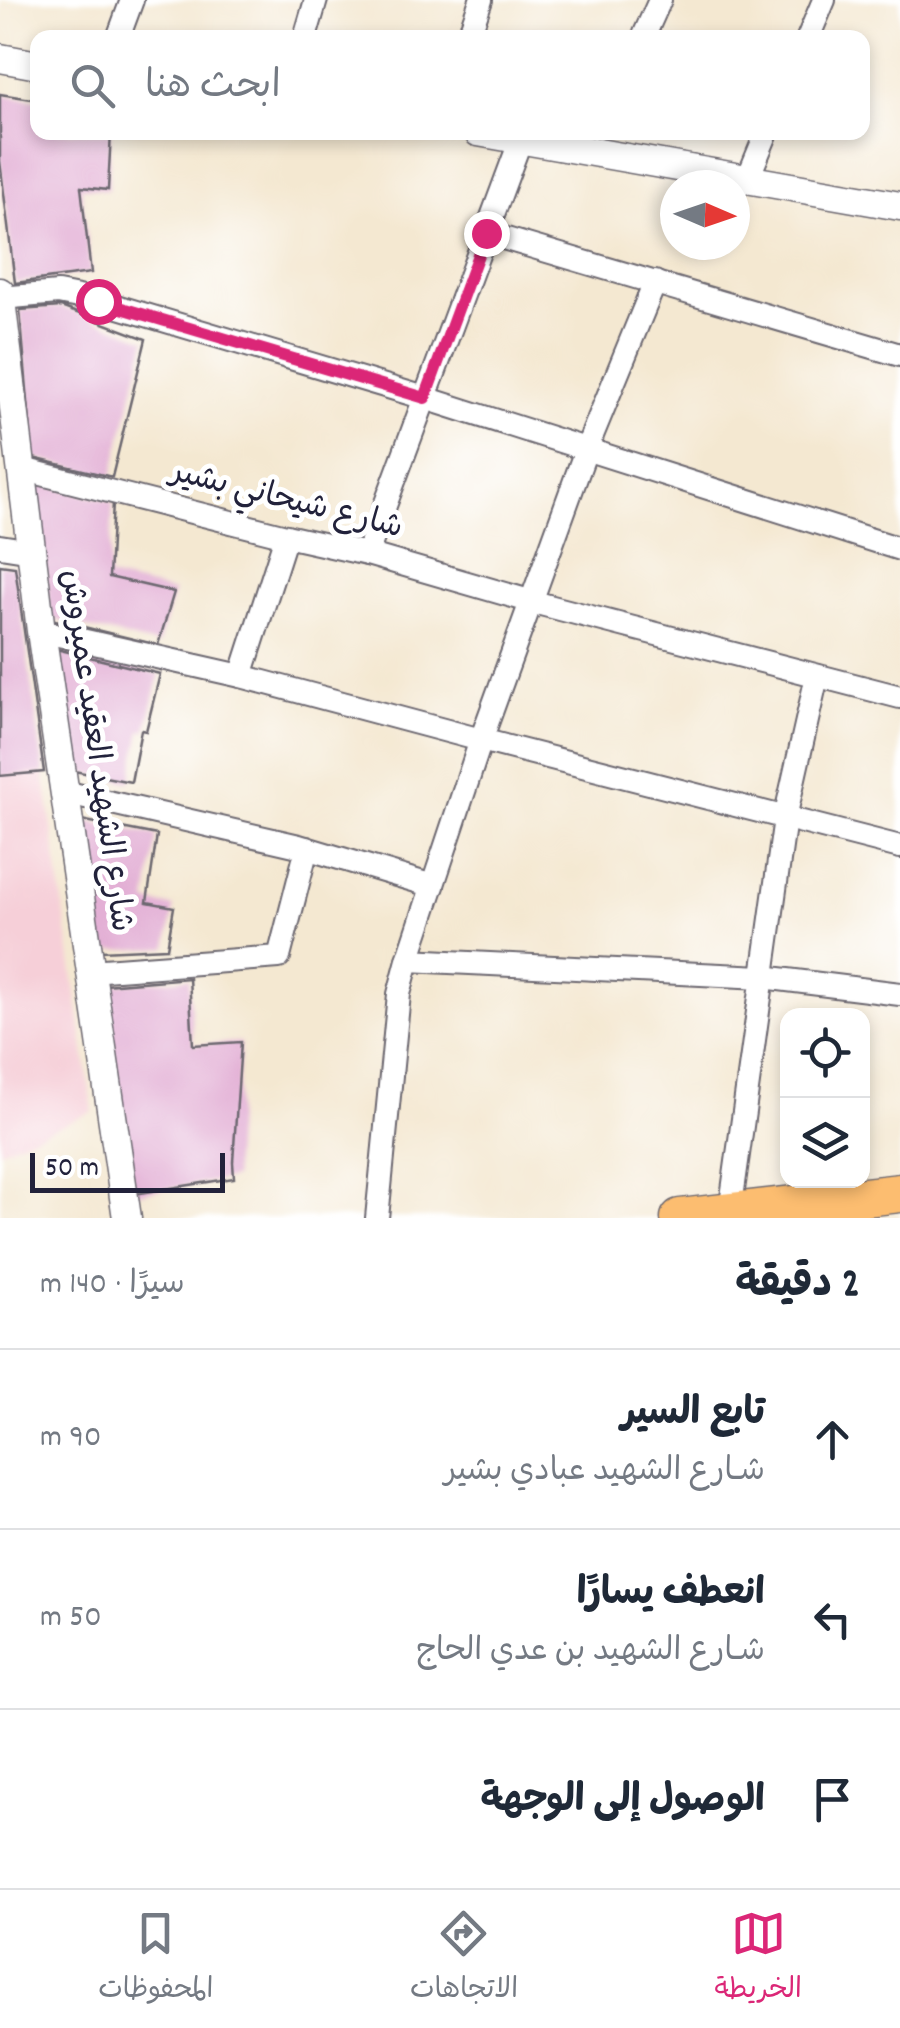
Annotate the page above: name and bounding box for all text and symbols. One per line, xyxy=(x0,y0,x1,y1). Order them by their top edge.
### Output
search box xyxy=(30,30,870,140)
icon: search xyxy=(65,58,120,113)
text: ابحث هنا xyxy=(145,61,281,116)
north arrow xyxy=(660,170,750,260)
route end xyxy=(464,211,510,257)
route start xyxy=(76,279,122,325)
street label: شارع شيحاني بشير xyxy=(162,450,407,553)
street label: شارع الشهيد العقيد عميروش xyxy=(46,567,142,935)
map controls xyxy=(780,1008,870,1188)
button: locate xyxy=(780,1008,870,1098)
button: layers xyxy=(780,1098,870,1188)
scale bar xyxy=(30,1148,225,1192)
text: 50 m xyxy=(45,1150,99,1190)
text: 2 دقيقة xyxy=(735,1257,860,1317)
text: سيرًا · 140 m xyxy=(40,1263,185,1309)
text: تابع السير xyxy=(621,1388,765,1443)
icon: ahead xyxy=(805,1412,860,1467)
text: 90 m xyxy=(40,1416,101,1462)
text: شـارع الشهيد عبادي بشير xyxy=(444,1450,765,1496)
text: انعطف يسارًا xyxy=(577,1568,765,1623)
icon: left xyxy=(805,1592,860,1647)
text: 50 m xyxy=(40,1596,102,1642)
text: شـارع الشهيد بن عدي الحاج xyxy=(416,1630,765,1676)
icon: arrive xyxy=(805,1772,860,1827)
text: الوصول إلى الوجهة xyxy=(480,1775,765,1830)
tab: المحفوظات xyxy=(98,1906,214,2012)
tab: الاتجاهات xyxy=(410,1906,518,2012)
tab: الخريطة xyxy=(714,1906,802,2012)

